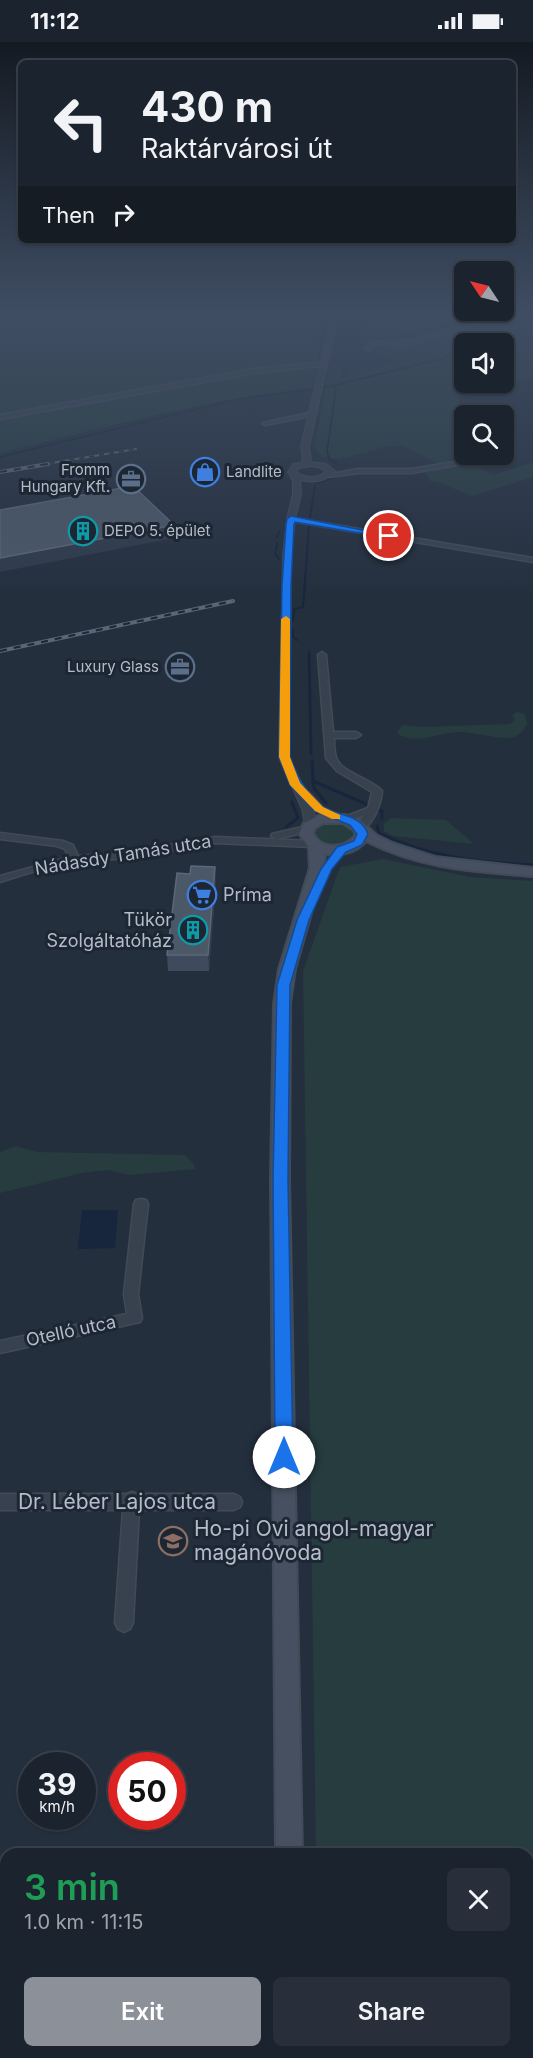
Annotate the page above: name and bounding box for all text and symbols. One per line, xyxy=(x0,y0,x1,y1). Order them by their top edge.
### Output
text: 11:12 xyxy=(30,8,80,34)
text: 430 m xyxy=(141,81,273,132)
icon: left xyxy=(42,84,120,162)
text: Raktárvárosi út xyxy=(141,132,332,165)
icon: right xyxy=(107,198,140,231)
text: Then xyxy=(42,202,95,228)
north arrow xyxy=(454,261,514,321)
map controls xyxy=(454,261,514,465)
button: sound xyxy=(454,333,514,393)
button: search xyxy=(454,405,514,465)
shop icon: Landlite xyxy=(189,456,221,488)
place label: Fromm Hungary Kft. xyxy=(21,460,110,496)
place label: Landlite xyxy=(226,462,282,481)
office icon: Fromm Hungary Kft. xyxy=(115,463,147,495)
pin xyxy=(363,510,414,561)
building icon: DEPO 5. épület xyxy=(67,515,99,547)
icon: arrive xyxy=(372,519,405,552)
place label: DEPO 5. épület xyxy=(104,521,211,540)
office icon: Luxury Glass xyxy=(164,651,196,683)
place label: Luxury Glass xyxy=(67,657,159,676)
street label: Nádasdy Tamás utca xyxy=(33,830,213,879)
supermarket icon: Príma xyxy=(186,879,218,911)
place label: Príma xyxy=(223,884,272,905)
place label: Tükör Szolgáltatóház xyxy=(47,909,172,951)
building icon: Tükör Szolgáltatóház xyxy=(177,914,209,946)
street label: Otelló utca xyxy=(24,1311,118,1350)
position arrow xyxy=(252,1425,316,1489)
street label: Dr. Léber Lajos utca xyxy=(18,1489,216,1514)
place label: Ho-pi Ovi angol-magyar magánóvoda xyxy=(194,1516,434,1565)
school or university icon: Ho-pi Ovi angol-magyar magánóvoda xyxy=(157,1525,189,1557)
speed limit sign: 50 xyxy=(108,1752,186,1830)
text: 39 xyxy=(38,1766,76,1802)
text: km/h xyxy=(39,1797,75,1816)
text: 3 min xyxy=(24,1865,120,1909)
button: close xyxy=(447,1868,510,1931)
text: 1.0 km · 11:15 xyxy=(24,1910,143,1934)
button: Exit xyxy=(24,1977,261,2046)
button: Share xyxy=(273,1977,510,2046)

